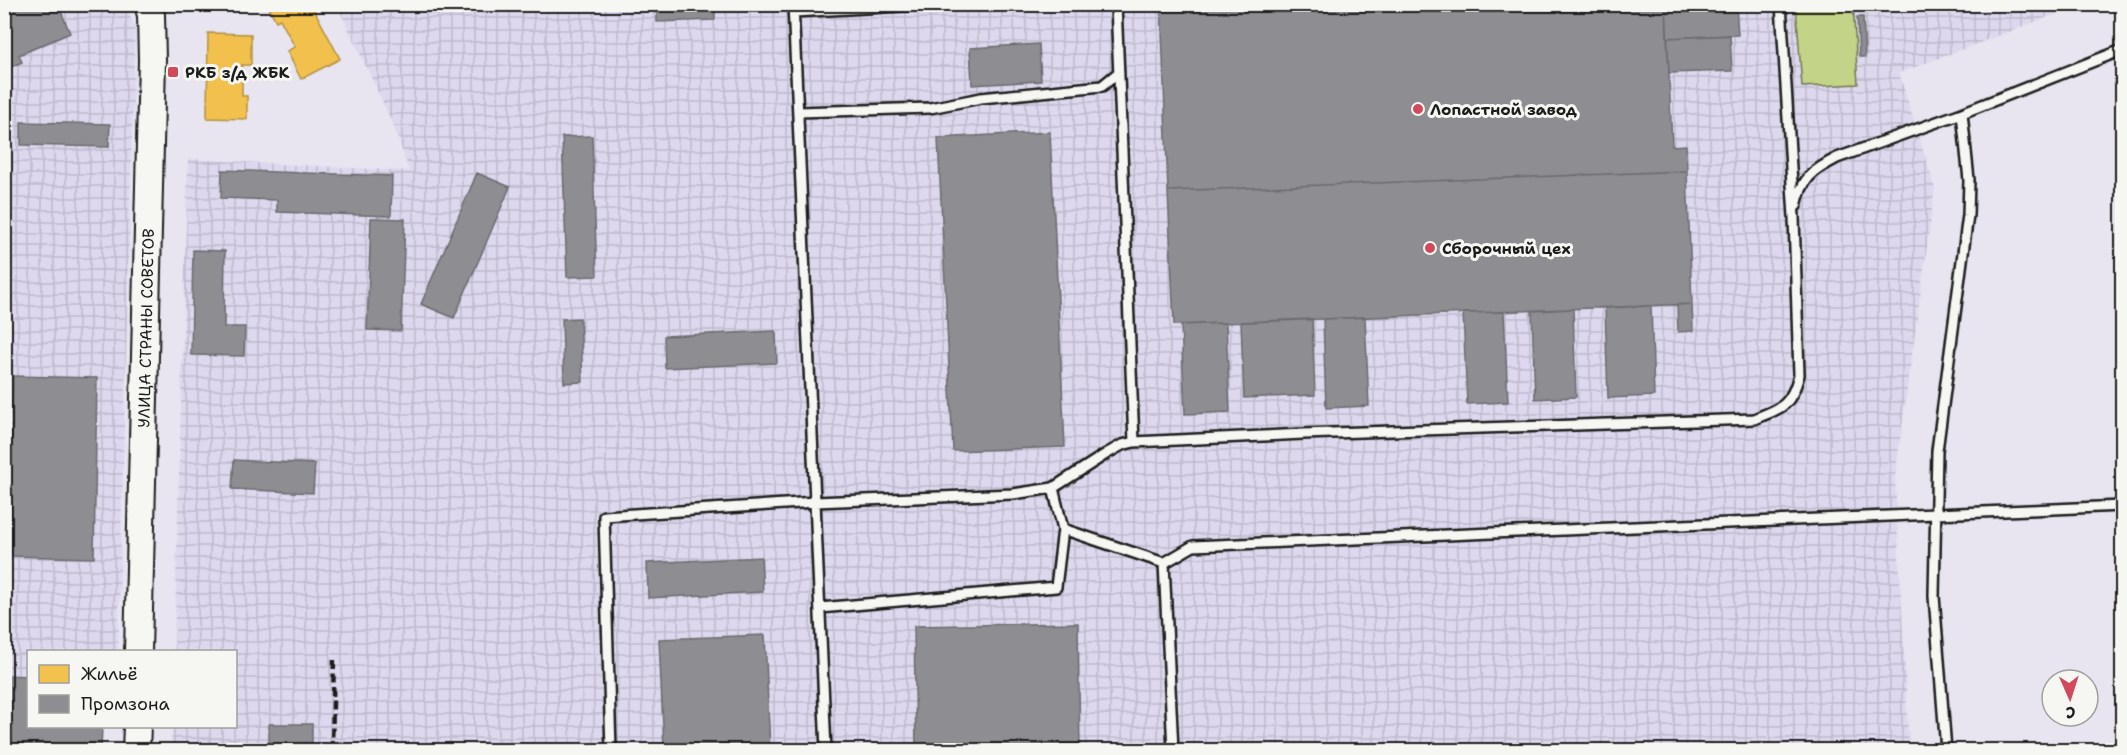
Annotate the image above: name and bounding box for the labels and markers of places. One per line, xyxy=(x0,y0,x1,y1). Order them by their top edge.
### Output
place label: РКБ з/д ЖБК xyxy=(185,62,289,83)
marker: РКБ з/д ЖБК xyxy=(166,65,180,79)
place label: Лопастной завод xyxy=(1430,99,1578,120)
marker: Лопастной завод xyxy=(1411,102,1425,116)
place label: Сборочный цех xyxy=(1442,238,1571,259)
marker: Сборочный цех xyxy=(1423,241,1437,255)

